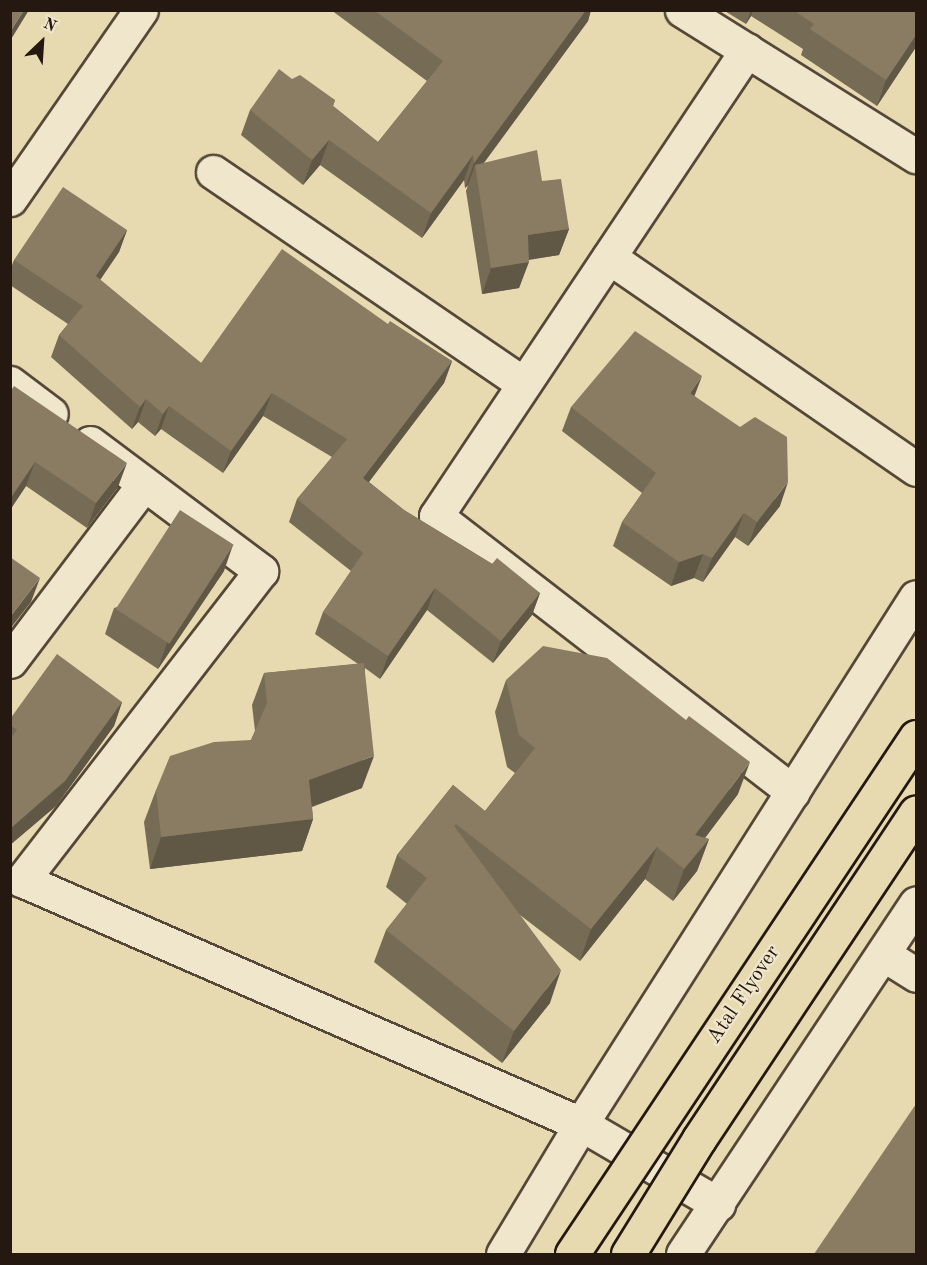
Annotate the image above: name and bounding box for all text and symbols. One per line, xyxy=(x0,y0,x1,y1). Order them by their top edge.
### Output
north arrow xyxy=(12,12,72,72)
text: N xyxy=(41,16,59,36)
street label: Atal Flyover xyxy=(702,941,786,1049)

